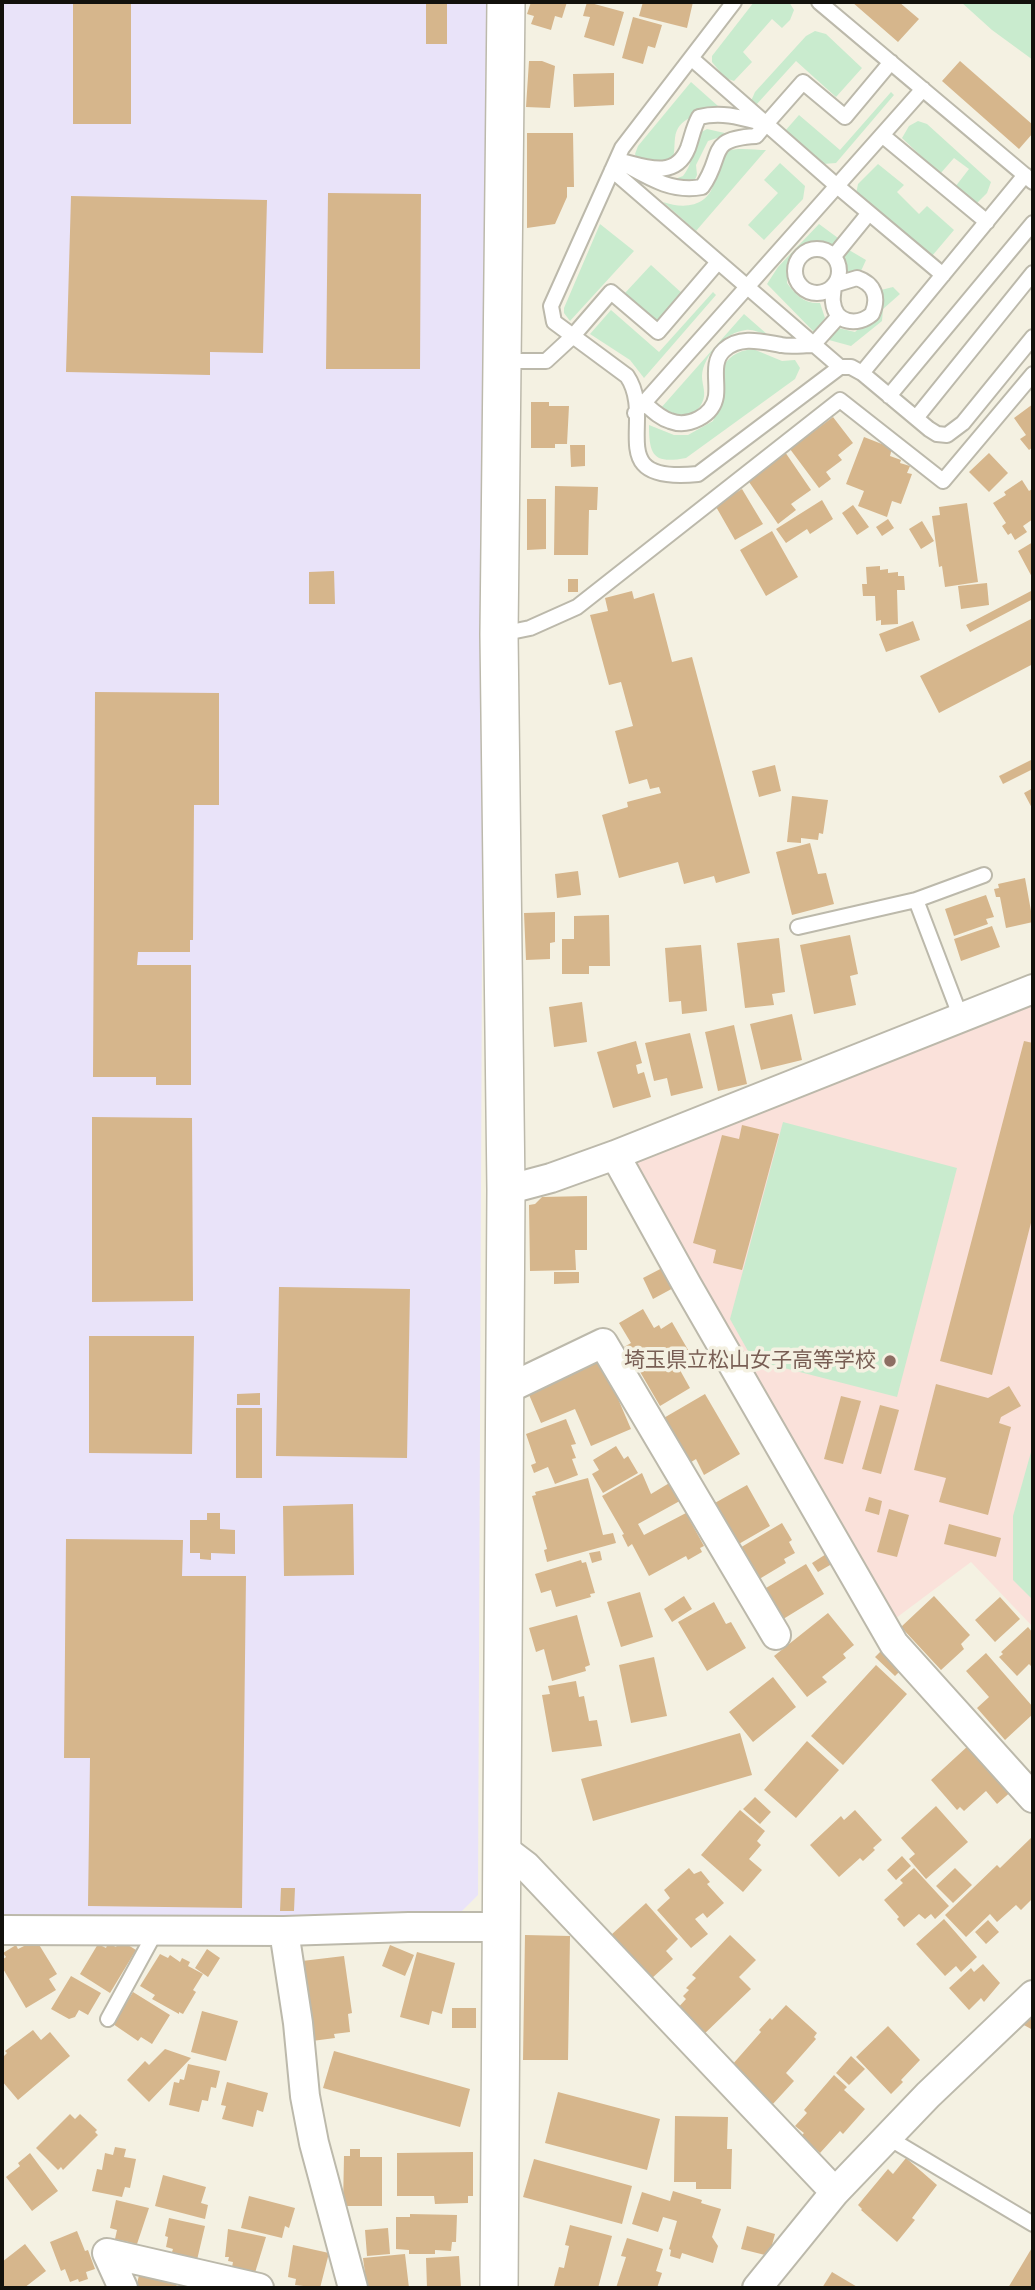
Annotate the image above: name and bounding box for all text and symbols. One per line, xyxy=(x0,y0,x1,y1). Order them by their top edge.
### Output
place label: 埼玉県立松山女子高等学校 xyxy=(624,1348,876,1374)
marker: 埼玉県立松山女子高等学校 xyxy=(882,1353,898,1369)

